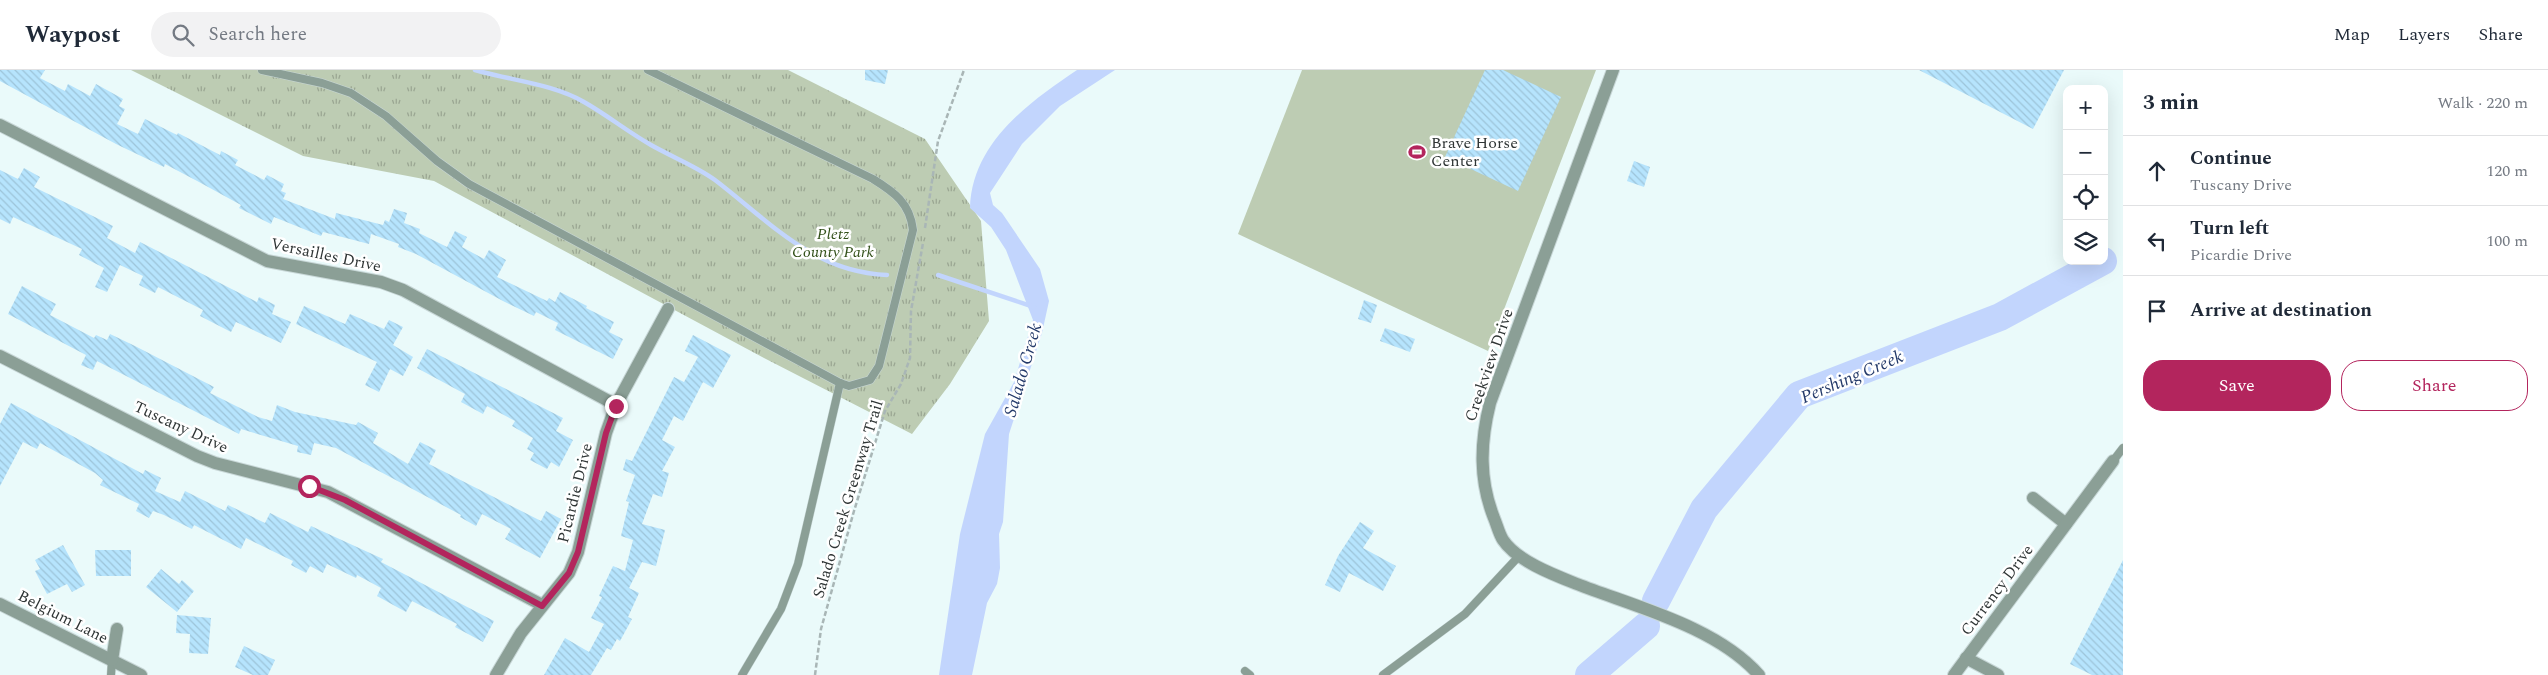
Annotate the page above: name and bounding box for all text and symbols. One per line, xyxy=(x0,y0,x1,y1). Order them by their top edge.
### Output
search box xyxy=(151,12,501,57)
text: Waypost xyxy=(25,17,121,53)
text: Search here xyxy=(209,20,307,49)
icon: search xyxy=(169,21,197,49)
text: Map xyxy=(2334,21,2370,48)
text: Layers xyxy=(2398,21,2450,48)
text: Share xyxy=(2478,21,2523,48)
map controls xyxy=(2063,85,2108,265)
button: + xyxy=(2063,85,2108,130)
text: 3 min xyxy=(2143,87,2199,119)
text: Walk · 220 m xyxy=(2437,91,2528,115)
button: − xyxy=(2063,130,2108,175)
place label: Brave Horse Center xyxy=(1431,131,1518,173)
sports icon: Brave Horse Center xyxy=(1407,142,1427,162)
text: Continue xyxy=(2190,144,2272,173)
icon: ahead xyxy=(2143,157,2171,185)
text: 120 m xyxy=(2486,159,2528,183)
text: Tuscany Drive xyxy=(2190,173,2292,197)
button: locate xyxy=(2063,175,2108,220)
text: Turn left xyxy=(2190,214,2269,243)
button: layers xyxy=(2063,220,2108,265)
park label: Pletz County Park xyxy=(792,222,874,264)
icon: left xyxy=(2143,227,2171,255)
text: 100 m xyxy=(2486,229,2528,253)
street label: Versailles Drive xyxy=(269,232,383,278)
text: Picardie Drive xyxy=(2190,243,2292,267)
text: Arrive at destination xyxy=(2190,296,2372,325)
icon: arrive xyxy=(2143,297,2171,325)
street label: Creekview Drive xyxy=(1458,305,1520,425)
water label: Salado Creek xyxy=(997,319,1049,420)
water label: Pershing Creek xyxy=(1796,343,1908,411)
button: Save xyxy=(2143,360,2331,411)
button: Share xyxy=(2341,360,2528,411)
street label: Tuscany Drive xyxy=(130,395,232,459)
route end xyxy=(605,395,628,418)
street label: Salado Creek Greenway Trail xyxy=(806,397,890,601)
street label: Picardie Drive xyxy=(551,441,599,545)
route start xyxy=(298,475,321,498)
street label: Currency Drive xyxy=(1955,539,2039,641)
street label: Belgium Lane xyxy=(14,584,112,650)

